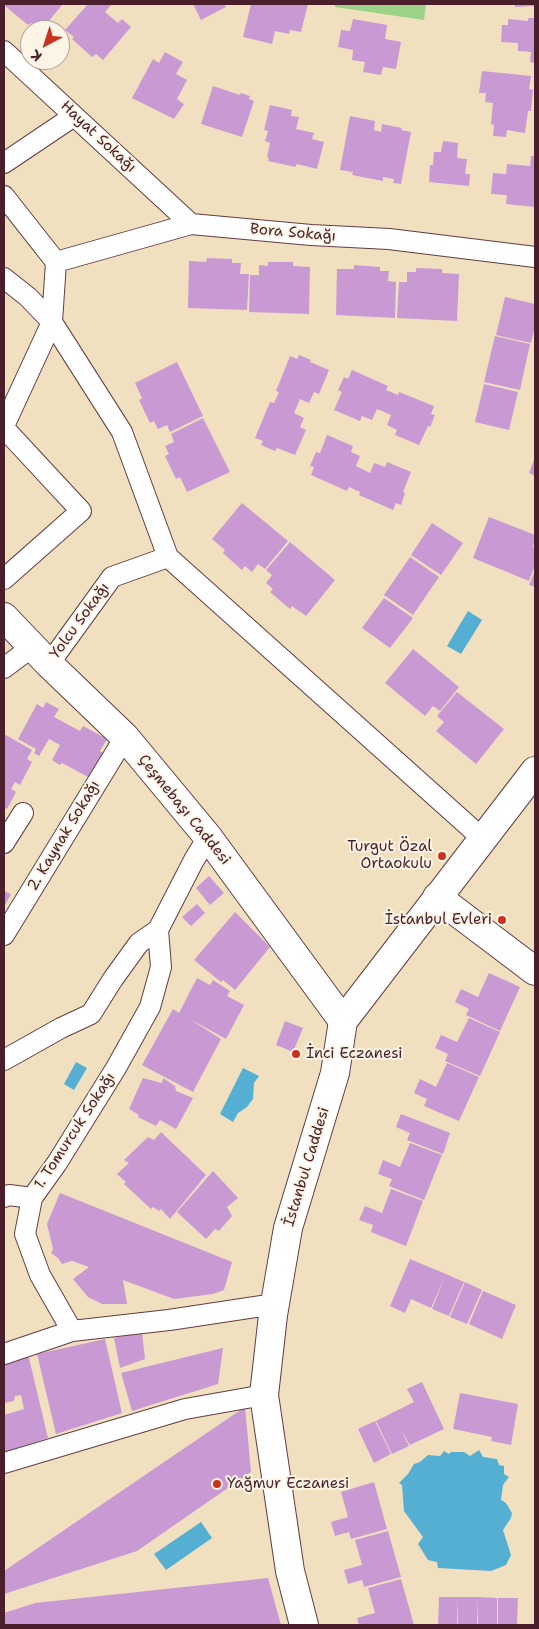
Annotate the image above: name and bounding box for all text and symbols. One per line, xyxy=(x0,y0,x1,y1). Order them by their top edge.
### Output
north arrow xyxy=(20,20,70,70)
text: K xyxy=(27,46,45,66)
street label: Hayat Sokağı xyxy=(56,97,140,177)
street label: Bora Sokağı xyxy=(249,220,337,246)
street label: Yolcu Sokağı xyxy=(46,579,114,663)
street label: Çeşmebaşı Caddesi xyxy=(134,751,234,869)
street label: 2. Kaynak Sokağı xyxy=(24,778,104,894)
place label: Turgut Özal Ortaokulu xyxy=(347,838,432,873)
marker: Turgut Özal Ortaokulu xyxy=(436,850,448,862)
place label: İstanbul Evleri xyxy=(385,911,492,929)
marker: İstanbul Evleri xyxy=(496,914,508,926)
place label: İnci Eczanesi xyxy=(306,1045,403,1063)
marker: İnci Eczanesi xyxy=(290,1048,302,1060)
street label: 1. Tomurcuk Sokağı xyxy=(31,1069,119,1193)
street label: İstanbul Caddesi xyxy=(280,1105,334,1229)
place label: Yağmur Eczanesi xyxy=(227,1475,349,1493)
marker: Yağmur Eczanesi xyxy=(211,1478,223,1490)

